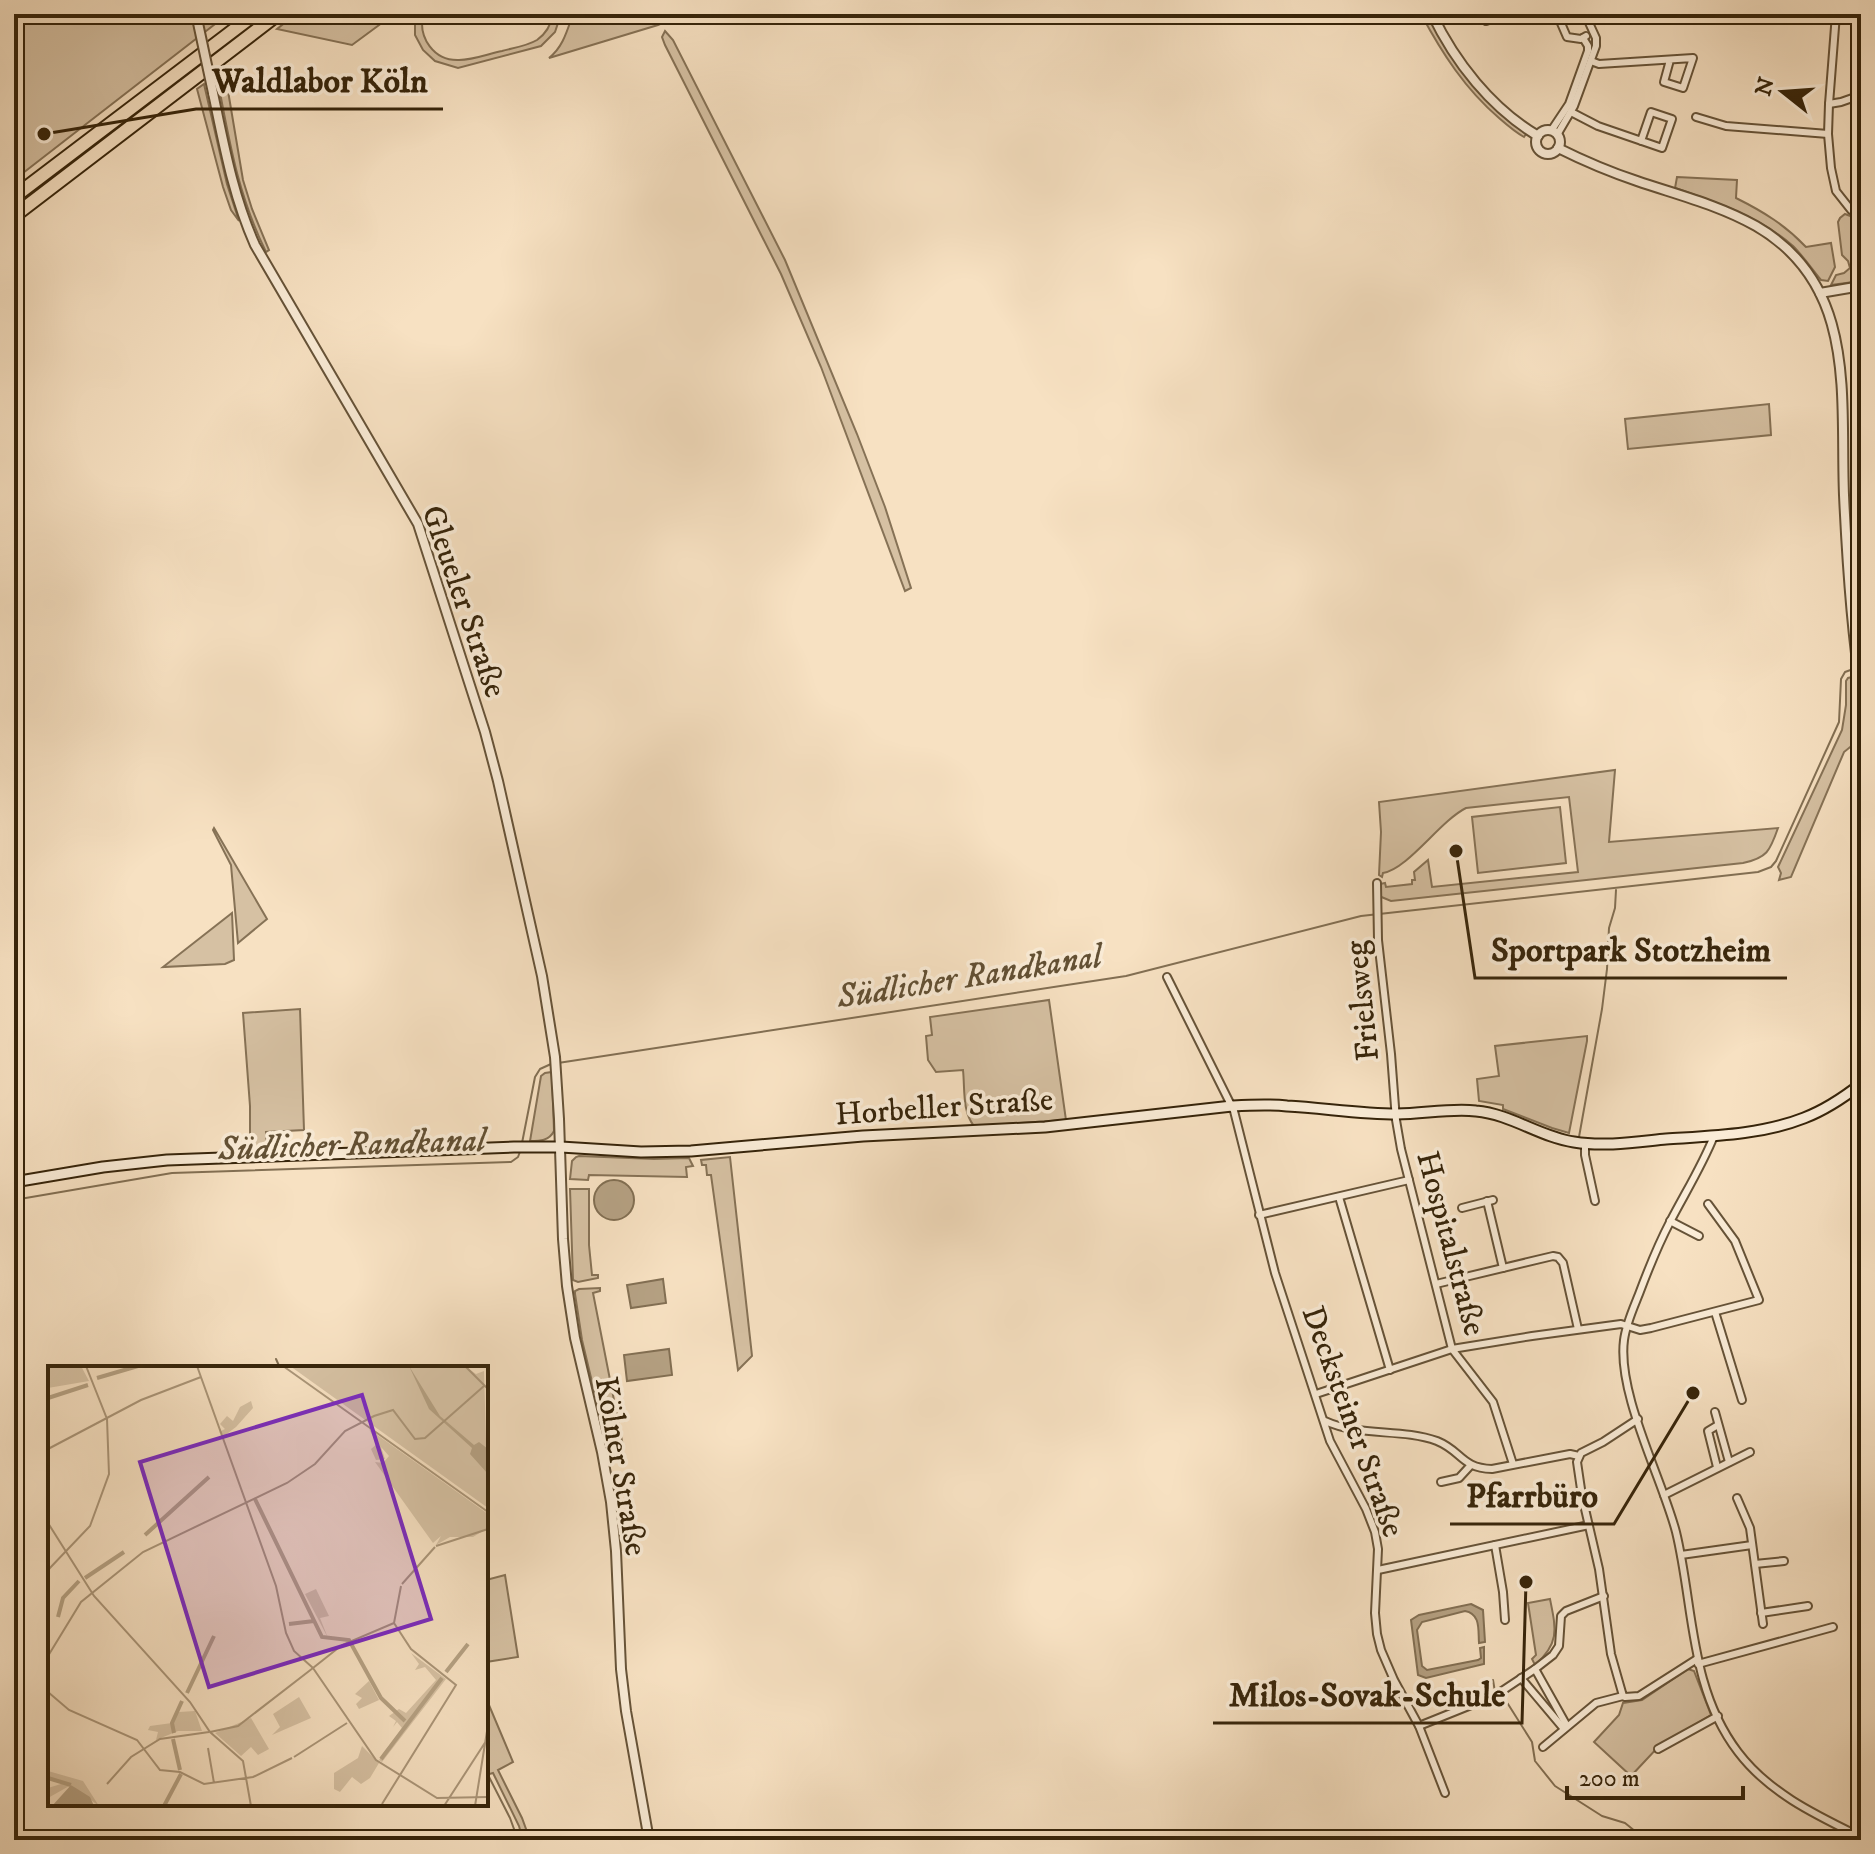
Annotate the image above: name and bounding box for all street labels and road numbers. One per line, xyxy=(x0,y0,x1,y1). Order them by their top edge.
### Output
street label: Gleueler Straße xyxy=(412,500,515,703)
street label: Frielsweg xyxy=(1337,938,1389,1063)
street label: Horbeller Straße xyxy=(834,1080,1054,1136)
street label: Hospitalstraße xyxy=(1406,1147,1494,1340)
street label: Decksteiner Straße xyxy=(1292,1301,1412,1543)
street label: Kölner Straße xyxy=(585,1374,655,1559)

